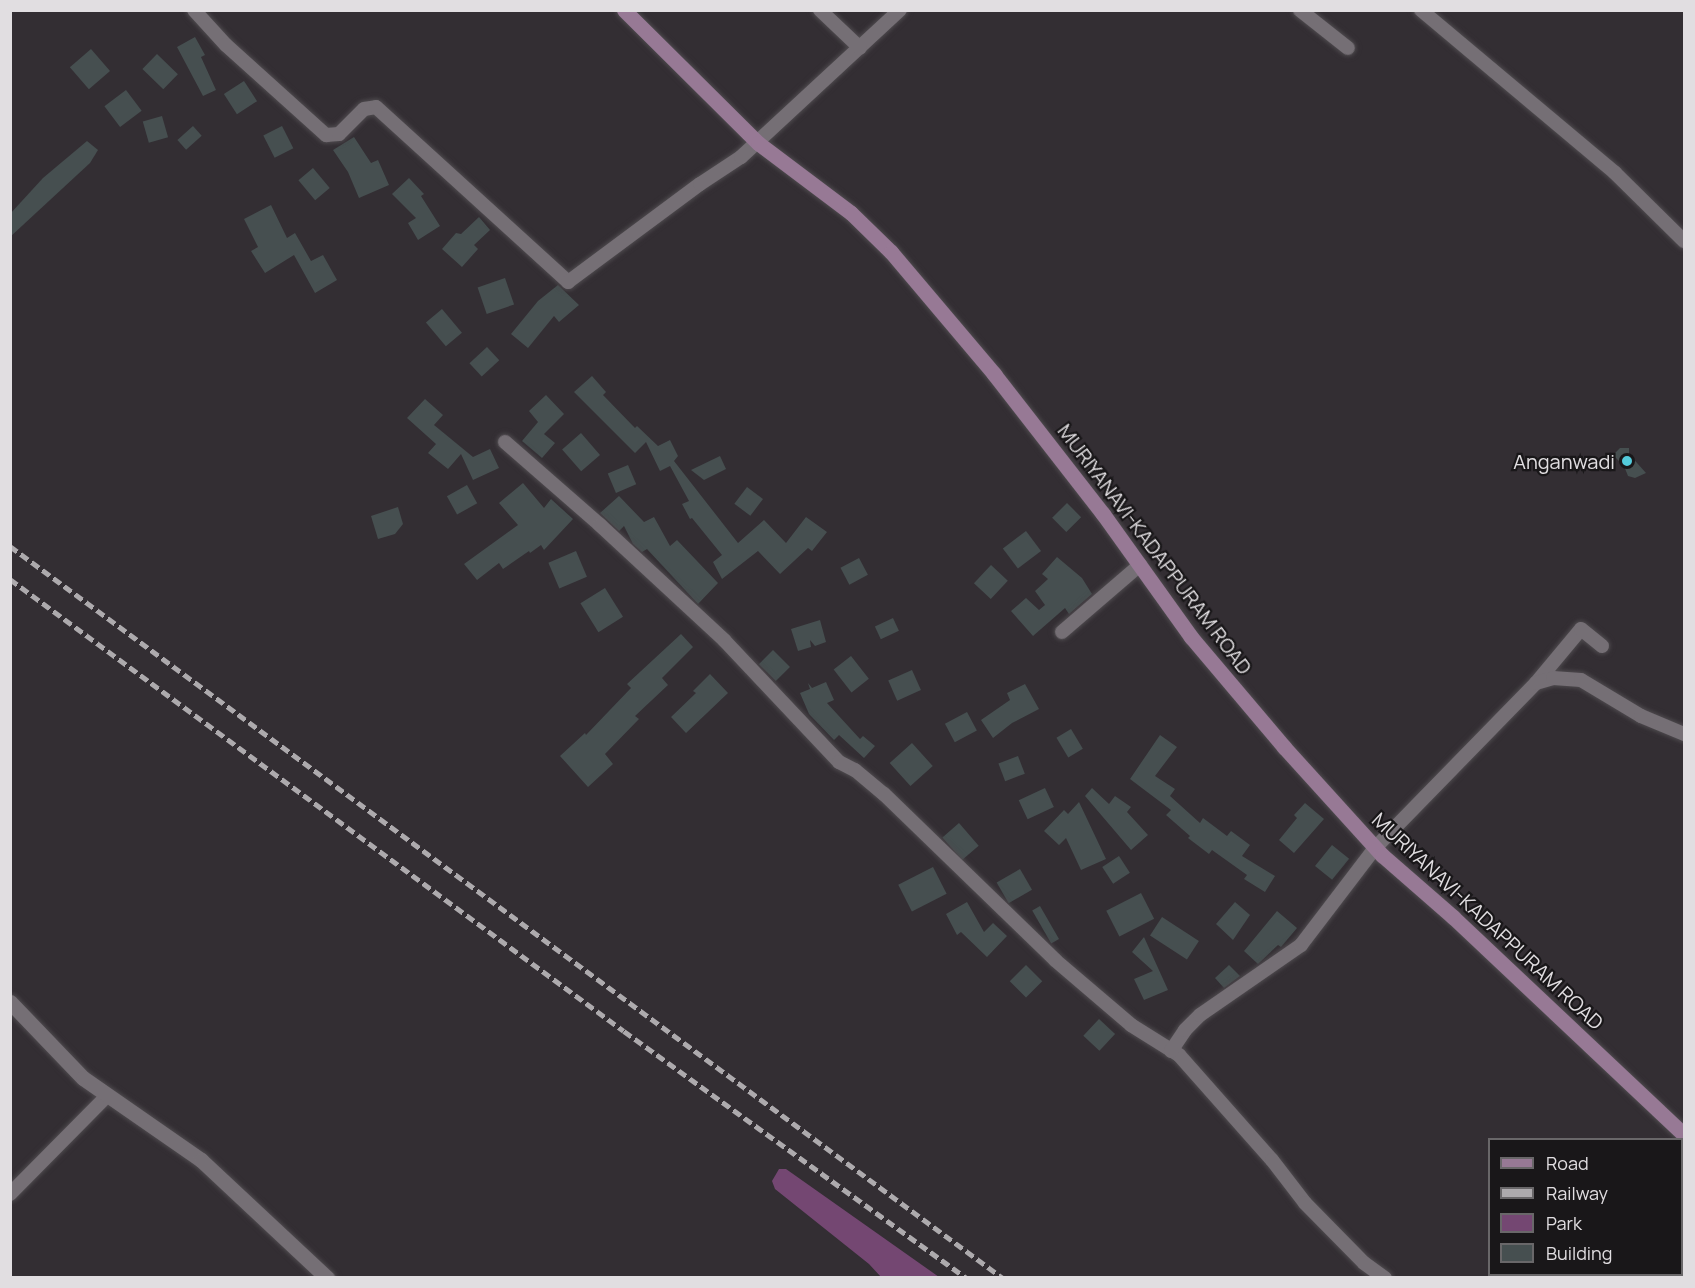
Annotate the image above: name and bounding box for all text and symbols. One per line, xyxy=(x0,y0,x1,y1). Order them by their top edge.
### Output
street label: MURIYANAVI-KADAPPURAM ROAD xyxy=(1053,419,1257,679)
place label: Anganwadi xyxy=(1513,449,1615,473)
marker: Anganwadi xyxy=(1620,454,1634,468)
street label: MURIYANAVI-KADAPPURAM ROAD xyxy=(1368,807,1608,1035)
legend xyxy=(1488,1138,1683,1276)
text: Road xyxy=(1546,1151,1589,1175)
text: Railway xyxy=(1546,1181,1608,1205)
text: Park xyxy=(1546,1211,1582,1235)
text: Building xyxy=(1546,1241,1612,1265)

